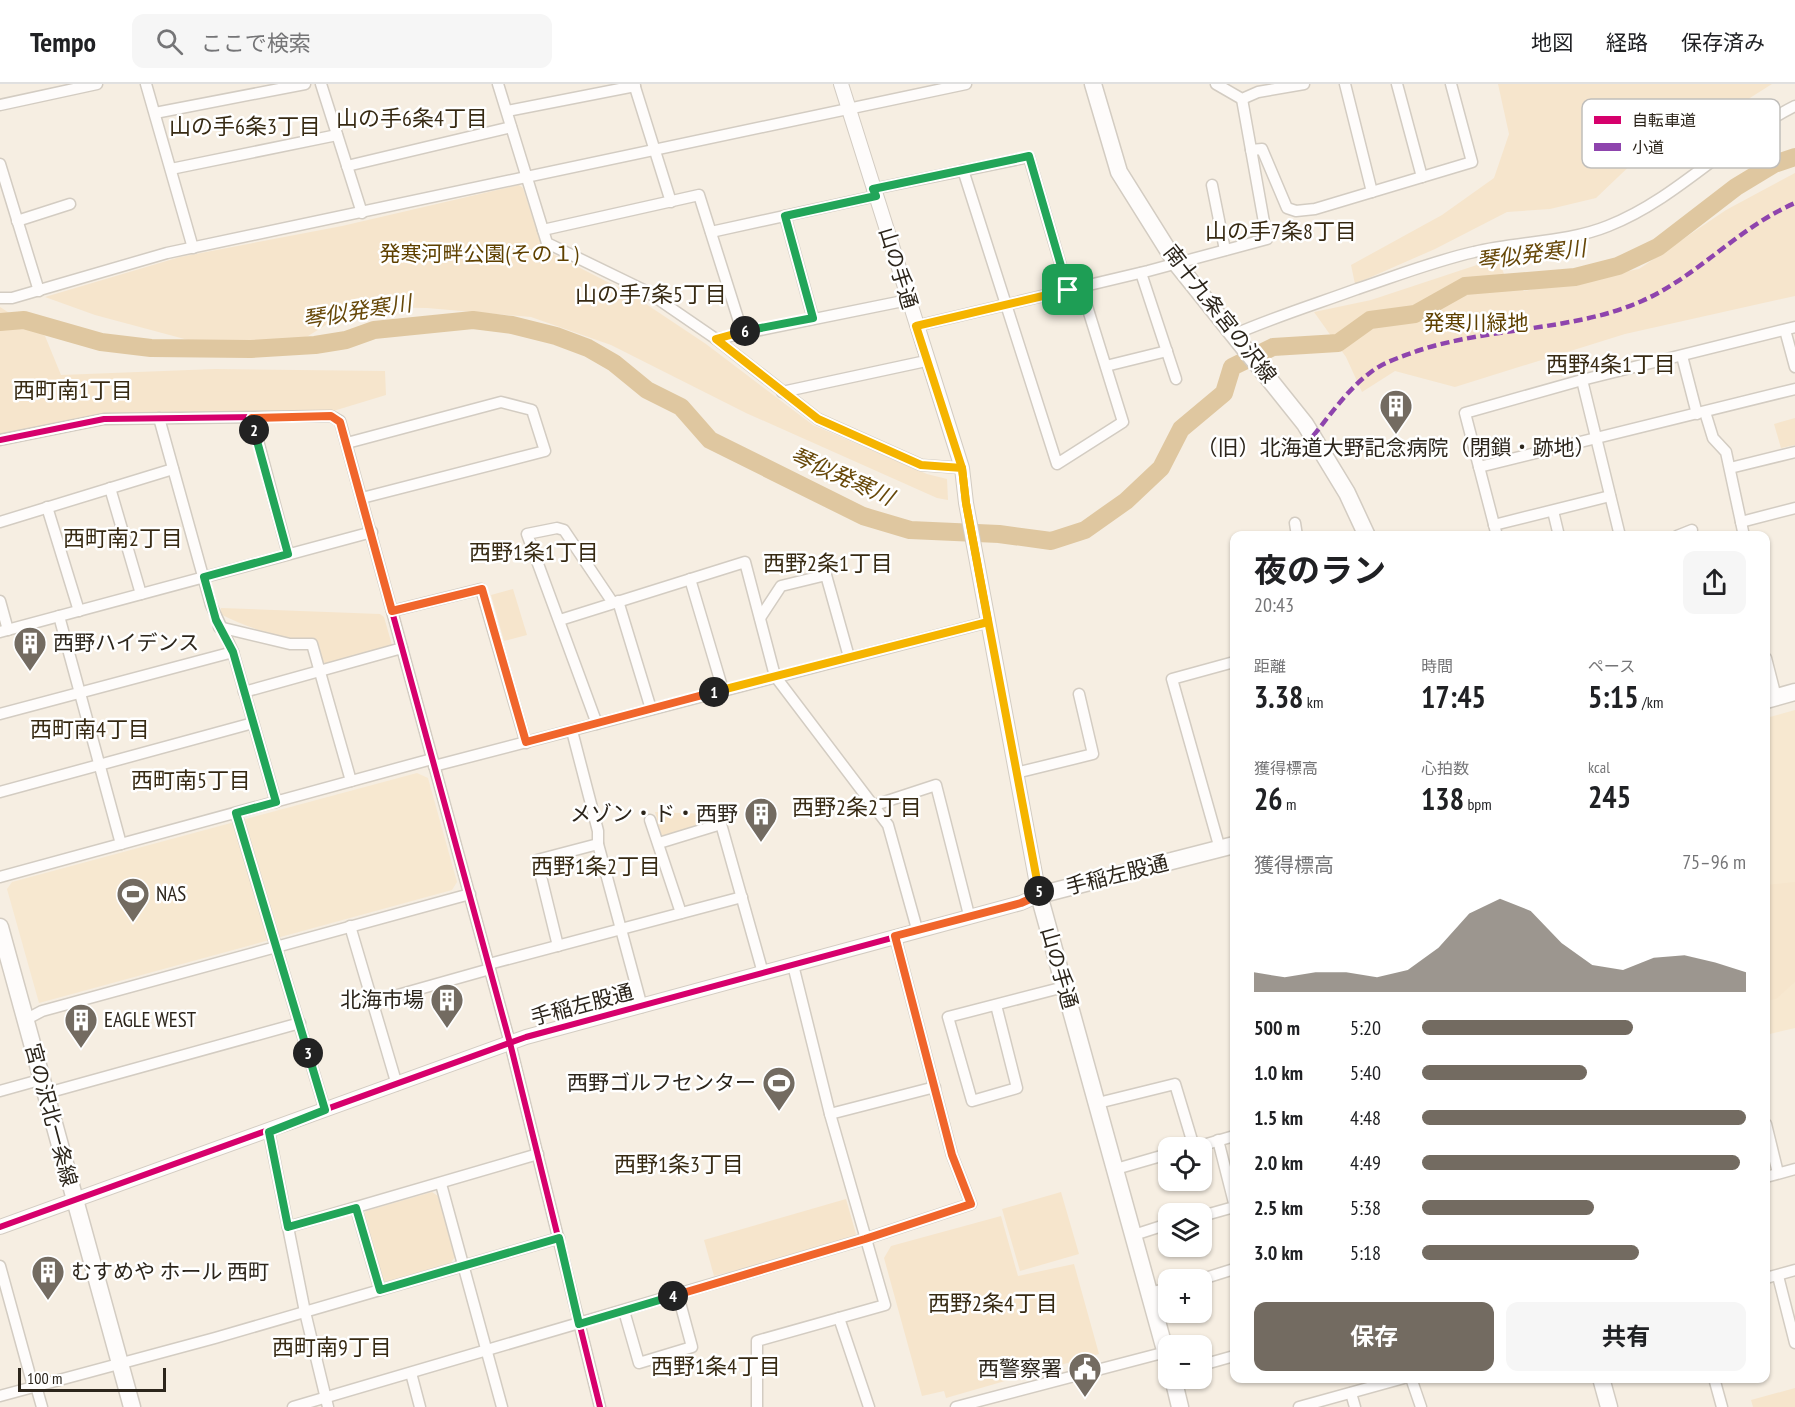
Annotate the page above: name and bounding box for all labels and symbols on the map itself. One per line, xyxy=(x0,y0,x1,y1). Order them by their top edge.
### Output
legend xyxy=(1582,99,1780,168)
district label: 山の手6条4丁目 xyxy=(336,104,488,132)
text: 自転車道 xyxy=(1632,110,1696,130)
district label: 山の手6条3丁目 xyxy=(169,112,321,140)
text: 小道 xyxy=(1632,137,1664,157)
district label: 山の手7条8丁目 xyxy=(1205,217,1357,245)
street label: 山の手通 xyxy=(873,224,924,312)
water label: 琴似発寒川 xyxy=(1475,233,1589,275)
street label: 南十九条宮の沢線 xyxy=(1158,239,1283,388)
park label: 発寒河畔公園(その１) xyxy=(380,240,578,267)
pin xyxy=(1042,264,1093,315)
district label: 山の手7条5丁目 xyxy=(575,280,727,308)
water label: 琴似発寒川 xyxy=(300,288,415,333)
park label: 発寒川緑地 xyxy=(1424,309,1529,336)
pin: 6 xyxy=(730,316,760,346)
district label: 西野4条1丁目 xyxy=(1546,350,1676,378)
district label: 西町南1丁目 xyxy=(13,376,133,404)
building icon: （旧）北海道大野記念病院（閉鎖・跡地） xyxy=(1378,388,1414,435)
pin: 2 xyxy=(239,415,269,445)
place label: （旧）北海道大野記念病院（閉鎖・跡地） xyxy=(1197,434,1596,461)
water label: 琴似発寒川 xyxy=(786,441,900,512)
district label: 西町南2丁目 xyxy=(63,524,183,552)
district label: 西野1条1丁目 xyxy=(469,538,599,566)
district label: 西野2条1丁目 xyxy=(763,549,893,577)
building icon: 西野ハイデンス xyxy=(12,625,48,672)
place label: 西野ハイデンス xyxy=(53,629,199,656)
pin: 1 xyxy=(699,677,729,707)
district label: 西町南4丁目 xyxy=(30,715,150,743)
district label: 西町南5丁目 xyxy=(131,766,251,794)
district label: 西野2条2丁目 xyxy=(792,793,922,821)
building icon: メゾン・ド・西野 xyxy=(743,796,779,843)
place label: メゾン・ド・西野 xyxy=(570,800,738,827)
street label: 手稲左股通 xyxy=(1063,849,1171,900)
district label: 西野1条2丁目 xyxy=(531,852,661,880)
sports icon: NAS xyxy=(115,876,151,923)
pin: 5 xyxy=(1024,876,1054,906)
place label: NAS xyxy=(156,880,186,907)
street label: 山の手通 xyxy=(1035,924,1084,1012)
street label: 手稲左股通 xyxy=(528,978,636,1031)
building icon: 北海市場 xyxy=(429,982,465,1029)
place label: 北海市場 xyxy=(340,986,424,1013)
building icon: EAGLE WEST xyxy=(63,1002,99,1049)
place label: EAGLE WEST xyxy=(104,1006,197,1033)
pin: 3 xyxy=(293,1038,323,1068)
street label: 宮の沢北一条線 xyxy=(19,1040,84,1189)
sports icon: 西野ゴルフセンター xyxy=(761,1065,797,1112)
place label: 西野ゴルフセンター xyxy=(567,1069,756,1096)
district label: 西野1条3丁目 xyxy=(614,1150,744,1178)
building icon: むすめや ホール 西町 xyxy=(30,1254,66,1301)
place label: むすめや ホール 西町 xyxy=(71,1258,269,1285)
pin: 4 xyxy=(658,1281,688,1311)
district label: 西野2条4丁目 xyxy=(928,1289,1058,1317)
district label: 西町南9丁目 xyxy=(272,1333,392,1361)
public building icon: 西警察署 xyxy=(1067,1351,1103,1398)
district label: 西野1条4丁目 xyxy=(651,1352,781,1380)
place label: 西警察署 xyxy=(978,1355,1062,1382)
scale bar xyxy=(18,1365,166,1392)

